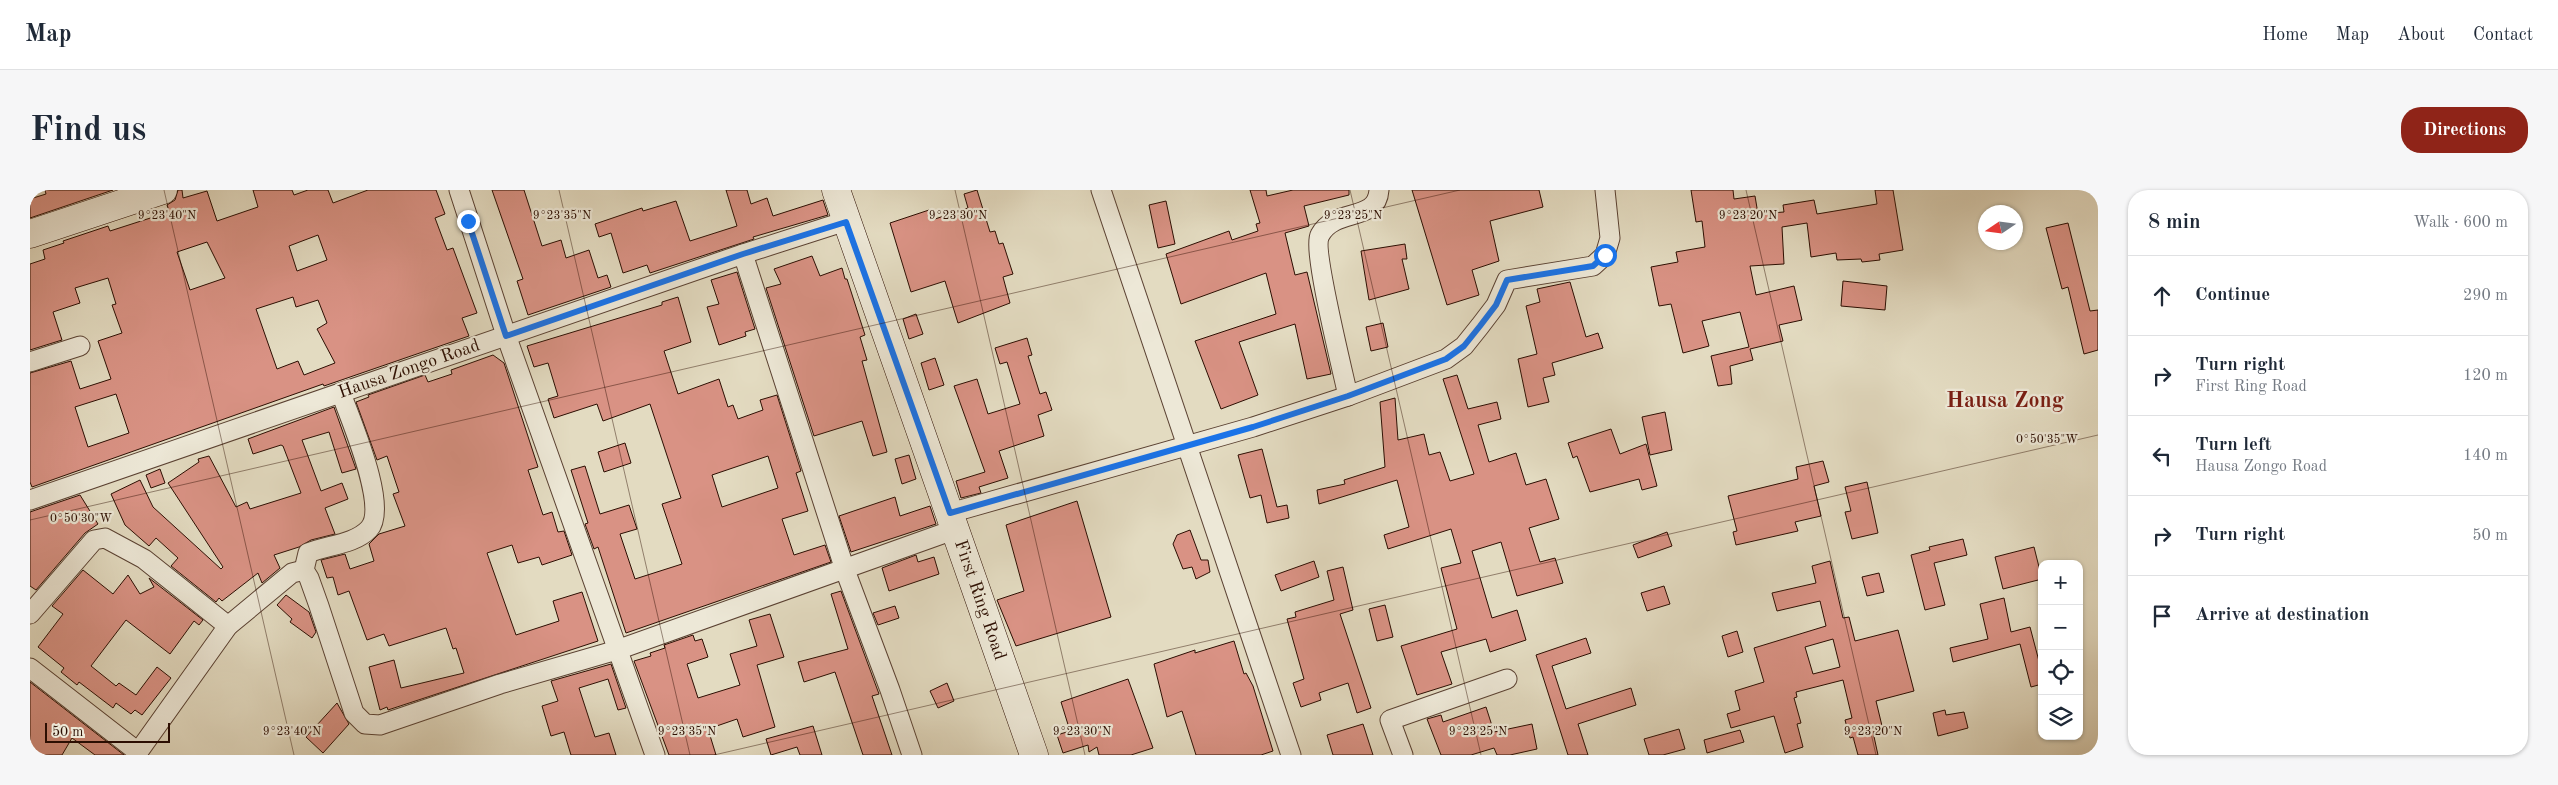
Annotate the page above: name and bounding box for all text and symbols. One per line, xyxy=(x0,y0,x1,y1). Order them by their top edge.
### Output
text: Map xyxy=(25,23,72,47)
text: Home xyxy=(2262,26,2308,44)
text: Map xyxy=(2336,26,2369,44)
text: About xyxy=(2397,26,2445,44)
text: Contact xyxy=(2473,26,2533,44)
button: Directions xyxy=(2401,107,2528,153)
text: Find us xyxy=(30,113,146,148)
north arrow xyxy=(1978,205,2023,250)
text: 9°23'35"N xyxy=(533,209,591,222)
text: 9°23'25"N xyxy=(1324,209,1382,222)
text: 9°23'40"N xyxy=(138,210,196,222)
route end xyxy=(457,210,480,233)
text: 9°23'30"N xyxy=(929,210,987,222)
text: 9°23'20"N xyxy=(1719,210,1777,222)
text: 8 min xyxy=(2148,212,2201,233)
text: Walk · 600 m xyxy=(2413,215,2508,231)
route start xyxy=(1594,244,1617,267)
icon: ahead xyxy=(2148,282,2176,310)
text: Continue xyxy=(2195,286,2270,305)
text: 290 m xyxy=(2463,288,2508,304)
street label: Hausa Zongo Road xyxy=(336,336,482,402)
text: Turn right xyxy=(2195,356,2285,375)
icon: right xyxy=(2148,362,2176,390)
text: 120 m xyxy=(2463,368,2508,384)
text: First Ring Road xyxy=(2195,379,2307,395)
district label: Hausa Zong xyxy=(1946,390,2064,412)
text: 0°50'35"W xyxy=(2016,433,2078,446)
text: Turn left xyxy=(2195,436,2272,455)
icon: left xyxy=(2148,442,2176,470)
text: 140 m xyxy=(2463,448,2508,464)
text: Hausa Zongo Road xyxy=(2195,459,2327,475)
text: 0°50'30"W xyxy=(50,512,112,525)
icon: right xyxy=(2148,522,2176,550)
text: Turn right xyxy=(2195,526,2285,545)
text: 50 m xyxy=(2472,528,2508,544)
street label: First Ring Road xyxy=(951,538,1009,662)
map controls xyxy=(2038,560,2083,740)
button: + xyxy=(2038,560,2083,605)
icon: arrive xyxy=(2148,602,2176,630)
button: − xyxy=(2038,605,2083,650)
text: Arrive at destination xyxy=(2195,606,2369,625)
button: locate xyxy=(2038,650,2083,695)
button: layers xyxy=(2038,695,2083,740)
scale bar xyxy=(45,720,170,743)
text: 50 m xyxy=(52,725,83,739)
text: 9°23'35"N xyxy=(658,725,716,738)
text: 9°23'25"N xyxy=(1449,725,1507,738)
text: 9°23'40"N xyxy=(263,726,321,738)
text: 9°23'30"N xyxy=(1053,726,1111,738)
text: 9°23'20"N xyxy=(1844,726,1902,738)

